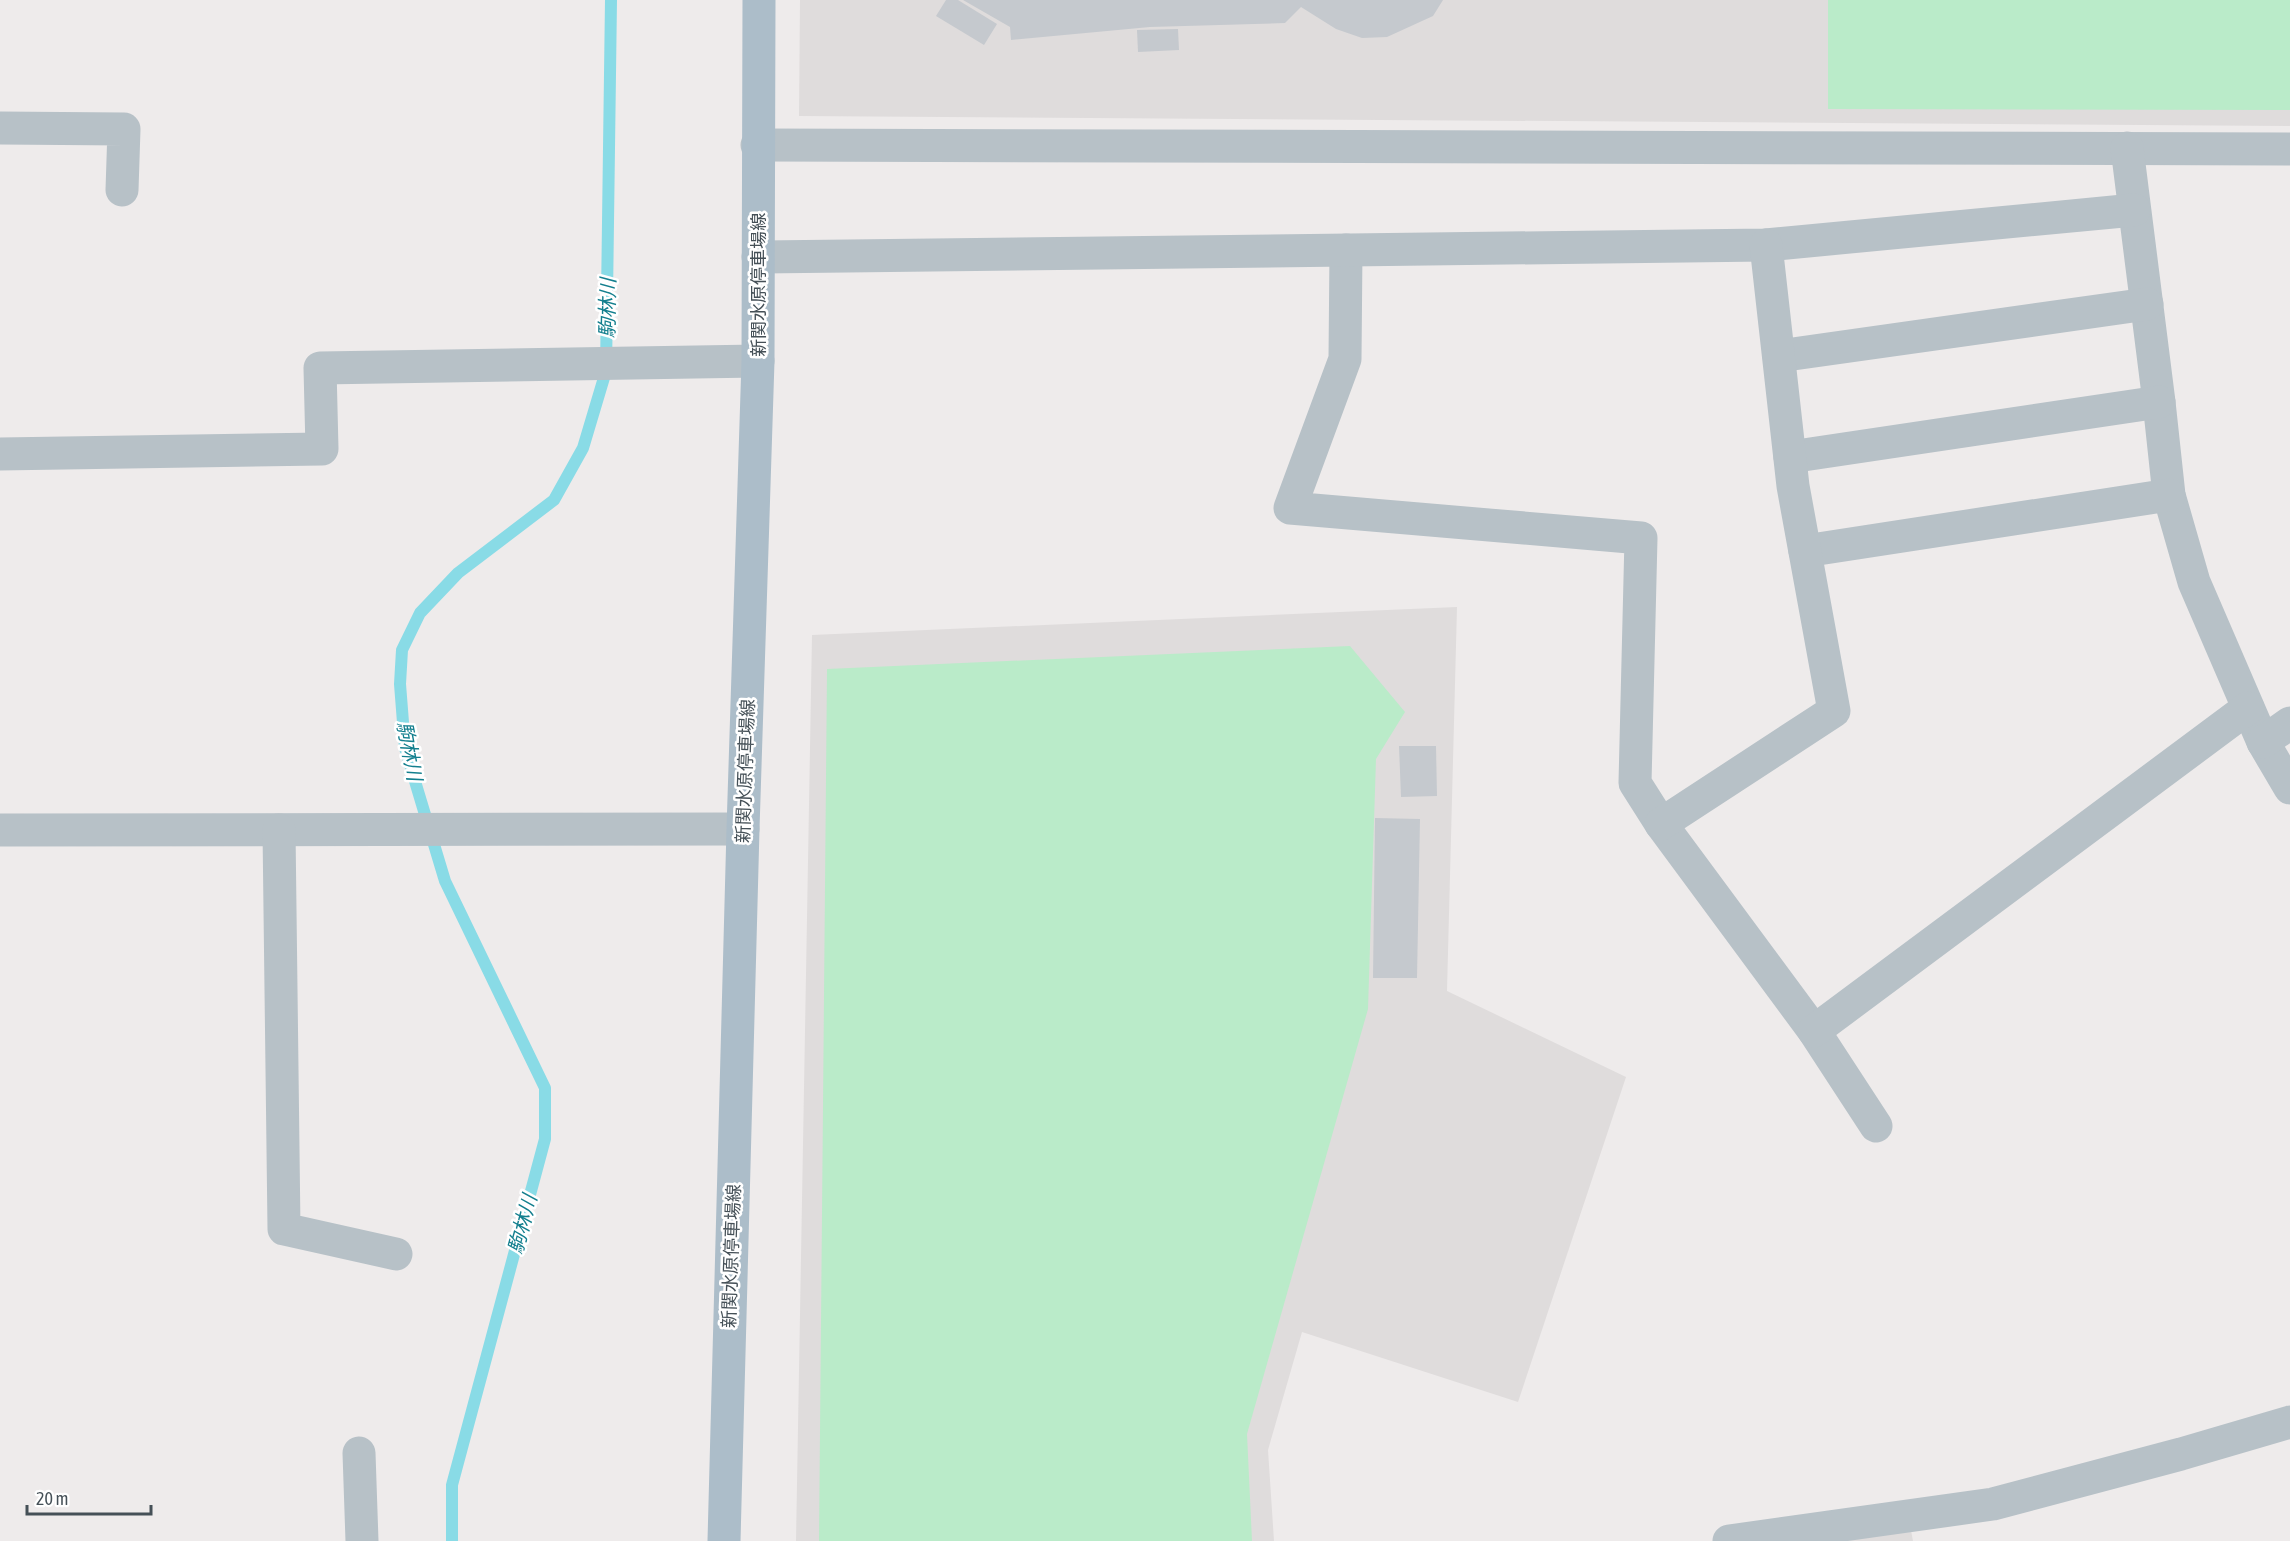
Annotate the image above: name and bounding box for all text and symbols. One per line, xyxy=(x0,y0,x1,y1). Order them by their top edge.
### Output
street label: 新関水原停車場線 xyxy=(748,213,769,357)
water label: 駒林川 xyxy=(595,276,619,338)
street label: 新関水原停車場線 xyxy=(732,699,758,843)
water label: 駒林川 xyxy=(393,719,427,785)
street label: 新関水原停車場線 xyxy=(718,1184,744,1328)
water label: 駒林川 xyxy=(503,1190,541,1256)
scale bar xyxy=(27,1478,152,1516)
text: 20 m xyxy=(36,1488,68,1509)

